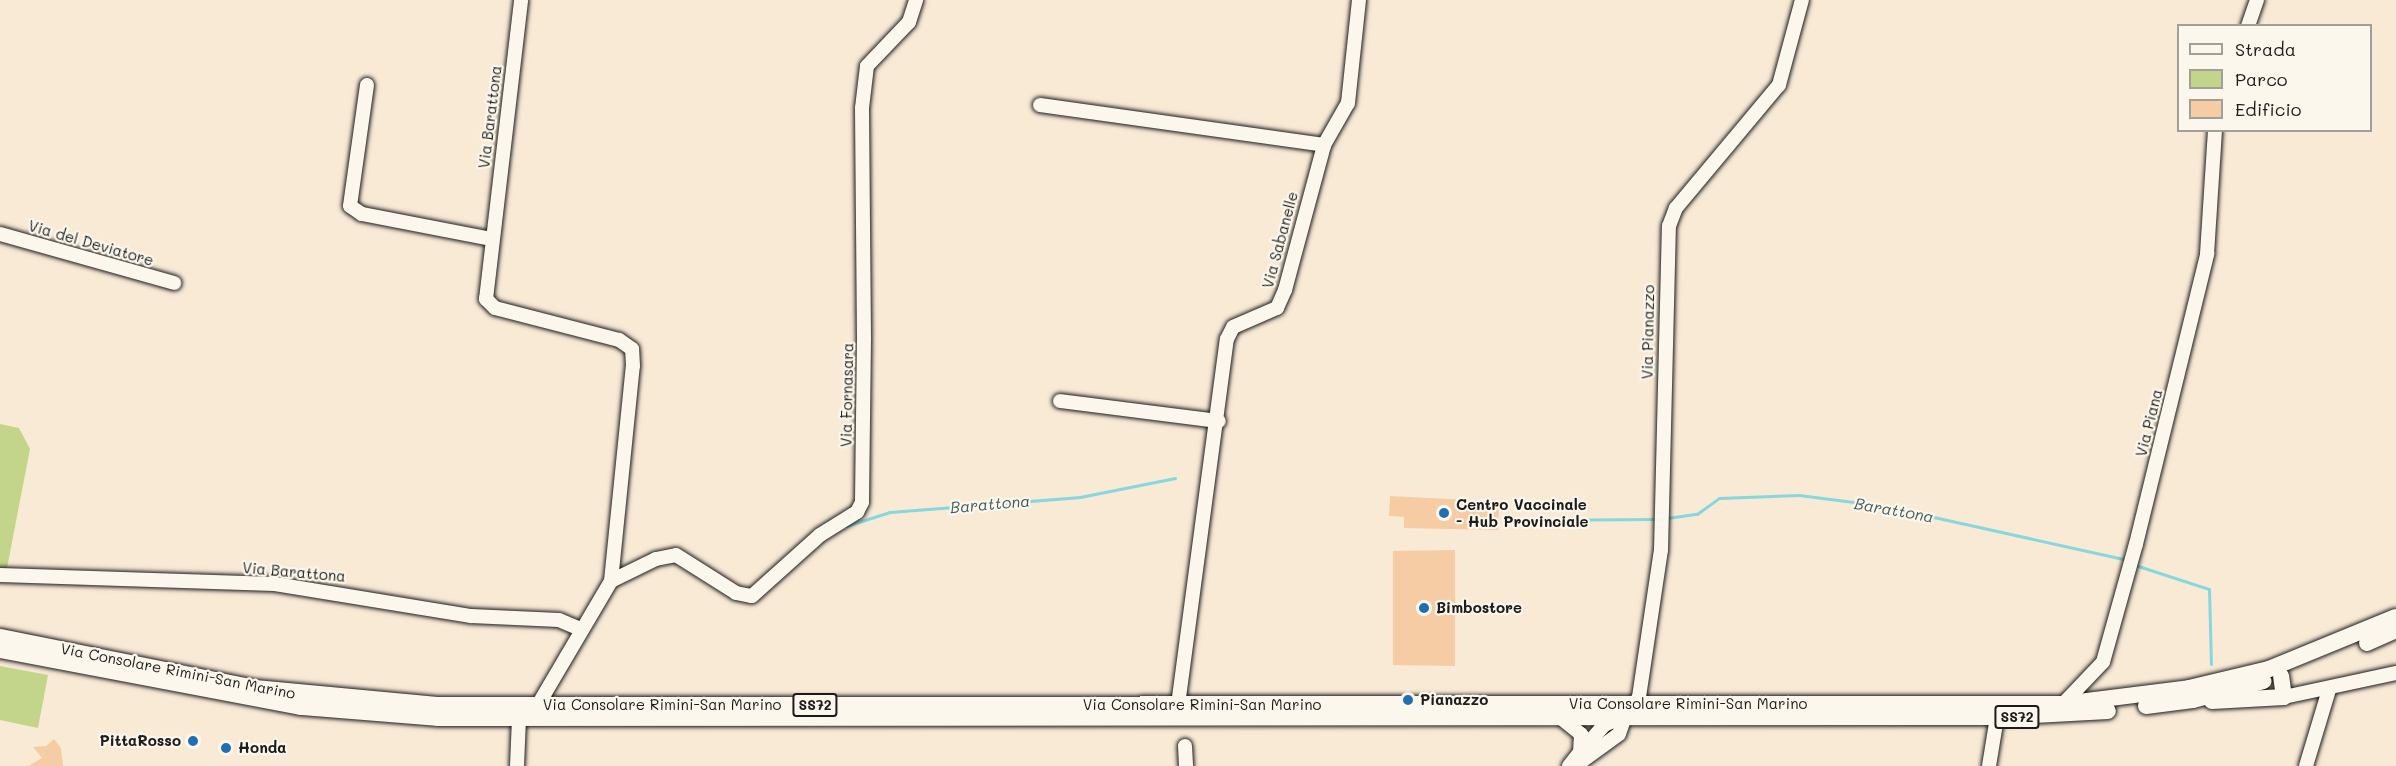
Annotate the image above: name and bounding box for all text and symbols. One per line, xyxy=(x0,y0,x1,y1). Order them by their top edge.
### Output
legend xyxy=(2177,24,2372,132)
text: Strada xyxy=(2235,37,2296,61)
street label: Via Barattona xyxy=(475,64,505,170)
text: Parco xyxy=(2235,67,2288,91)
text: Edificio xyxy=(2235,97,2302,121)
street label: Via Sabanelle xyxy=(1258,190,1302,290)
street label: Via del Deviatore xyxy=(26,216,156,270)
street label: Via Pianazzo xyxy=(1638,284,1658,380)
street label: Via Fornasara xyxy=(837,343,857,447)
street label: Via Piana xyxy=(2132,387,2166,459)
water label: Barattona xyxy=(949,491,1031,517)
water label: Barattona xyxy=(1853,494,1935,526)
place label: Centro Vaccinale - Hub Provinciale xyxy=(1456,495,1589,530)
marker: Centro Vaccinale - Hub Provinciale xyxy=(1437,506,1451,520)
street label: Via Barattona xyxy=(242,559,346,585)
place label: Bimbostore xyxy=(1436,599,1522,617)
marker: Bimbostore xyxy=(1417,601,1431,615)
street label: Via Consolare Rimini-San Marino xyxy=(59,639,297,703)
place label: Pianazzo xyxy=(1420,691,1488,709)
marker: Pianazzo xyxy=(1401,693,1415,707)
road number: SS72 xyxy=(791,694,839,716)
street label: Via Consolare Rimini-San Marino xyxy=(1569,695,1807,713)
street label: Via Consolare Rimini-San Marino xyxy=(543,696,781,714)
street label: Via Consolare Rimini-San Marino xyxy=(1083,696,1321,714)
road number: SS72 xyxy=(1993,706,2041,728)
place label: PittaRosso xyxy=(99,732,181,750)
marker: PittaRosso xyxy=(186,734,200,748)
place label: Honda xyxy=(238,739,286,757)
marker: Honda xyxy=(219,741,233,755)

